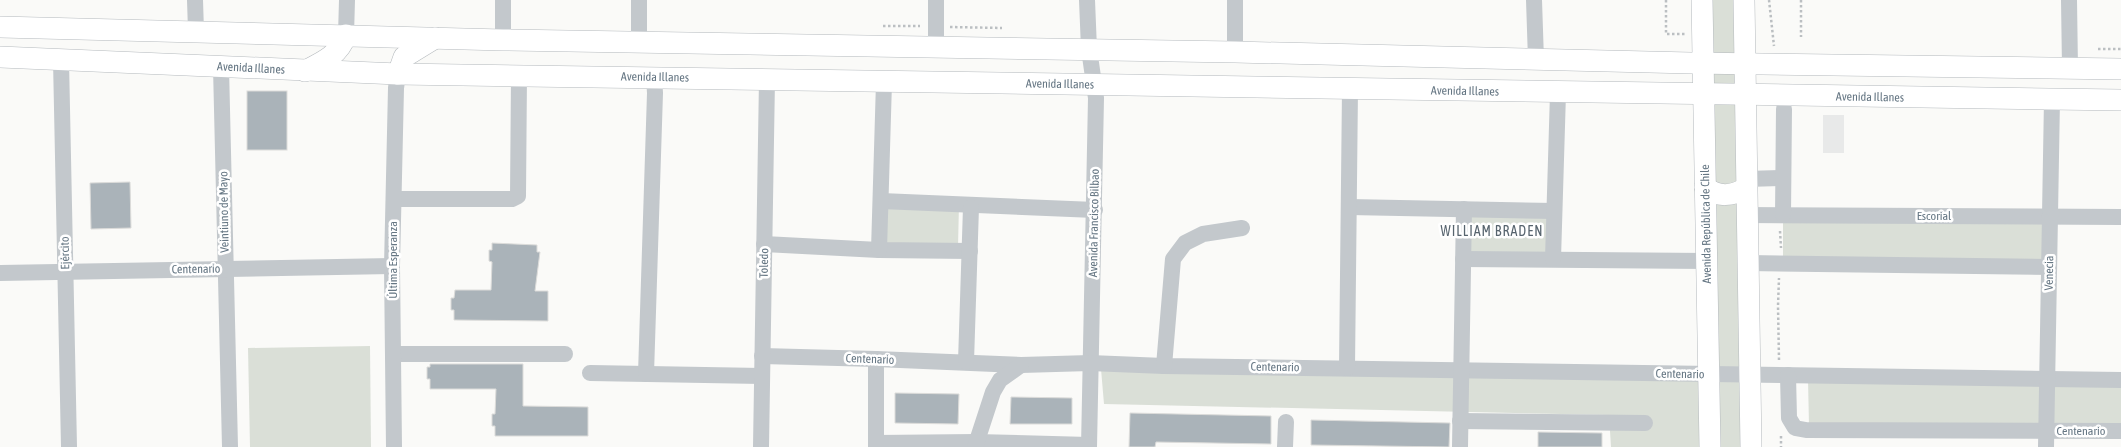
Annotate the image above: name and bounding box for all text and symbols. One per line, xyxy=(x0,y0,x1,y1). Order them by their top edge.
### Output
street label: Avenida Illanes xyxy=(217,59,285,77)
street label: Avenida Illanes xyxy=(621,69,689,85)
street label: Avenida Illanes xyxy=(1026,76,1094,92)
street label: Avenida Illanes xyxy=(1431,83,1499,99)
street label: Avenida Illanes xyxy=(1836,89,1904,105)
street label: Avenida República de Chile xyxy=(1698,164,1714,284)
street label: Avenida Francisco Bilbao xyxy=(1086,168,1102,277)
street label: Veintiuno de Mayo xyxy=(216,171,232,253)
street label: Escorial xyxy=(1917,209,1952,223)
street label: Última Esperanza xyxy=(386,221,400,299)
district label: WILLIAM BRADEN xyxy=(1441,223,1543,239)
street label: Ejército xyxy=(58,236,72,270)
street label: Toledo xyxy=(757,248,771,278)
street label: Venecia xyxy=(2042,255,2056,291)
street label: Centenario xyxy=(171,262,221,276)
street label: Centenario xyxy=(845,351,895,367)
street label: Centenario xyxy=(1250,360,1300,374)
street label: Centenario xyxy=(1655,367,1705,381)
street label: Centenario xyxy=(2057,424,2106,438)

